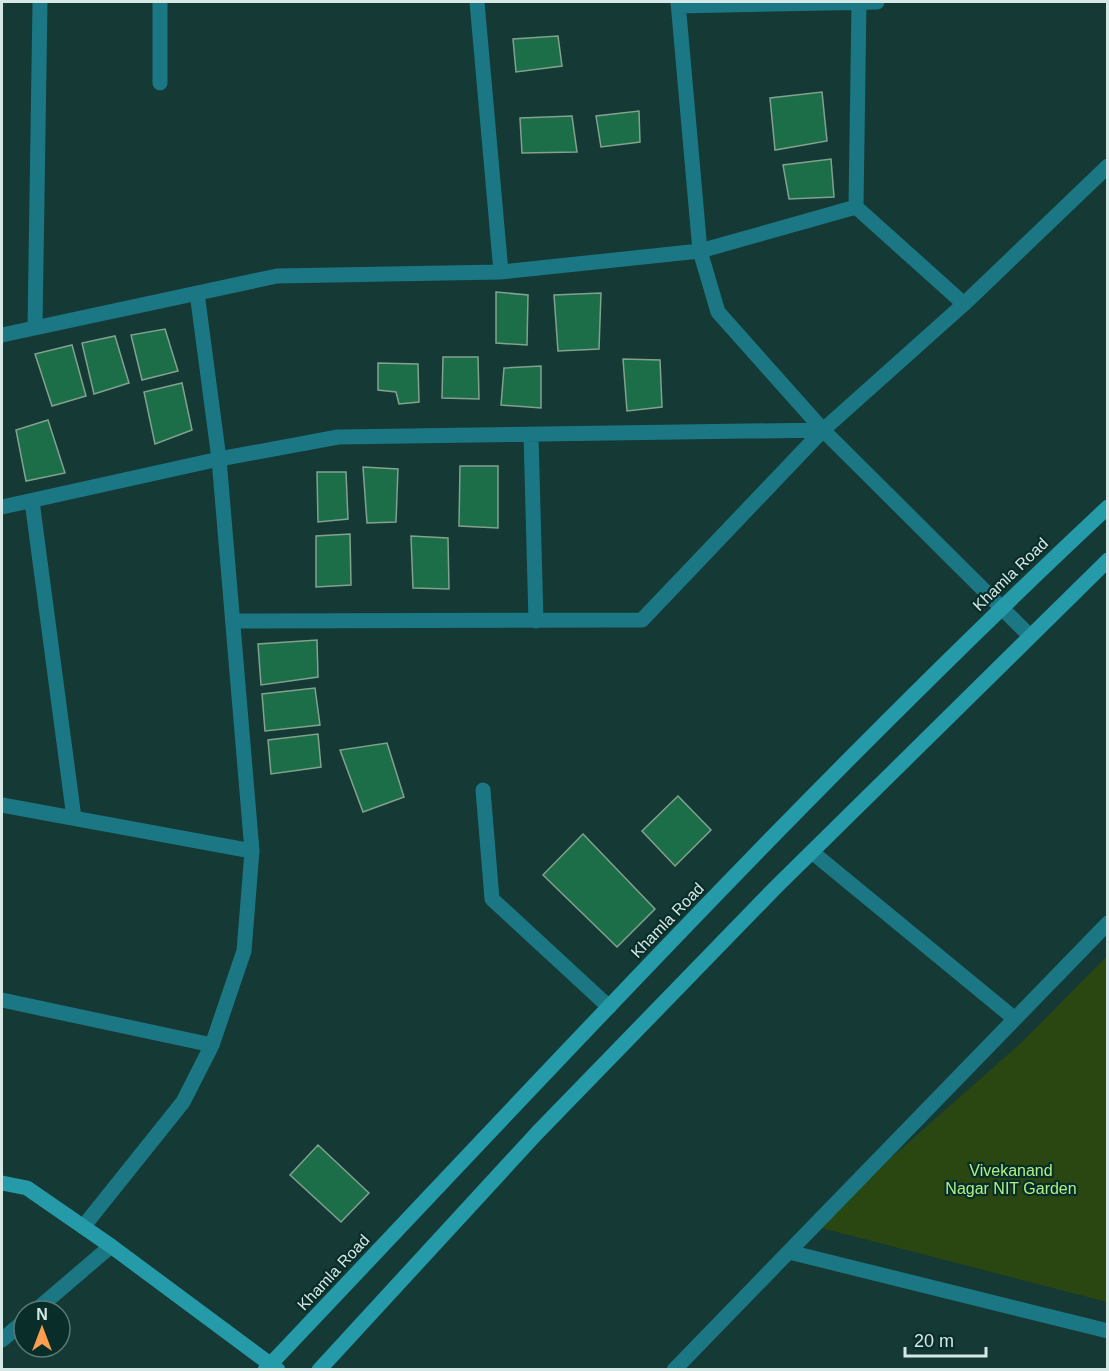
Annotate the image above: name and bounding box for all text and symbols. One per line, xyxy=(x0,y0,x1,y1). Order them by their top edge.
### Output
street label: Khamla Road xyxy=(970,535,1051,614)
street label: Khamla Road xyxy=(628,880,707,961)
park label: Vivekanand Nagar NIT Garden xyxy=(945,1162,1077,1197)
street label: Khamla Road xyxy=(294,1231,373,1314)
north arrow xyxy=(12,1299,72,1359)
text: N xyxy=(36,1306,48,1323)
scale bar xyxy=(905,1320,986,1358)
text: 20 m xyxy=(914,1331,954,1351)

